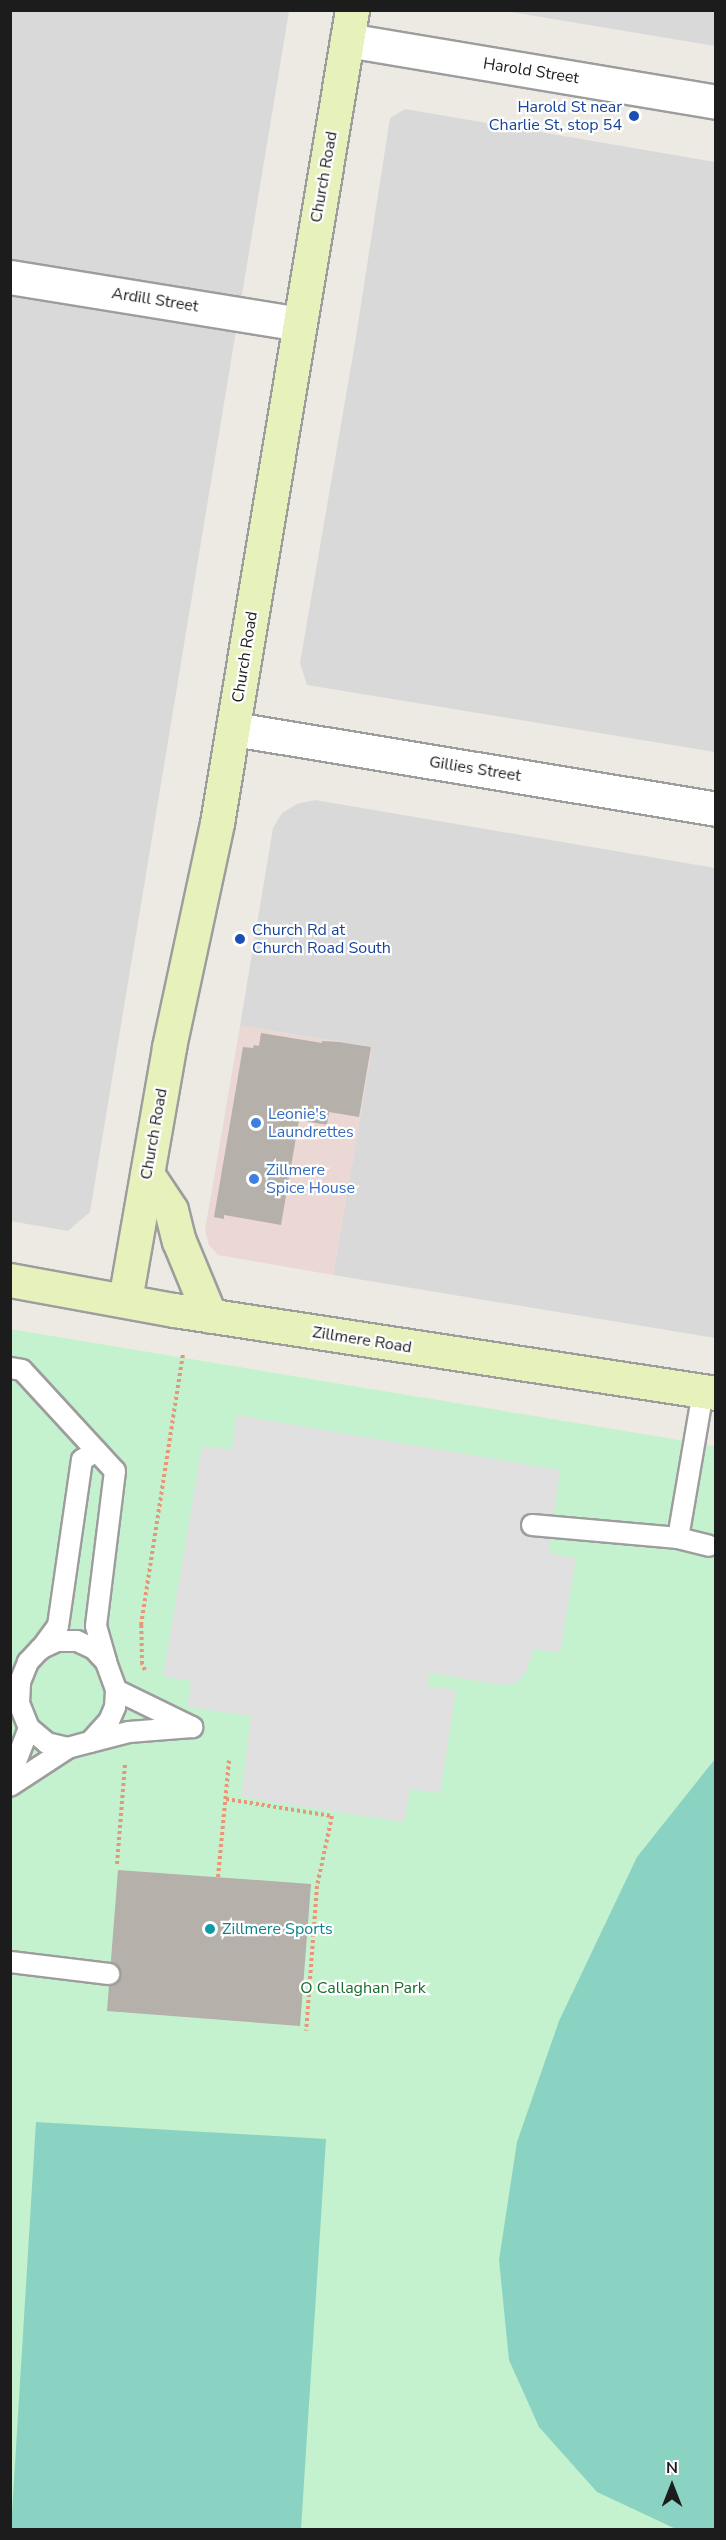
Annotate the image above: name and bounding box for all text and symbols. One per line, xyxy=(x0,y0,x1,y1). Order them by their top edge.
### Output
street label: Harold Street xyxy=(482,54,580,88)
place label: Harold St near Charlie St, stop 54 xyxy=(489,97,622,135)
marker: Harold St near Charlie St, stop 54 xyxy=(627,109,641,123)
street label: Church Road xyxy=(307,130,341,224)
street label: Ardill Street xyxy=(110,284,200,316)
street label: Church Road xyxy=(228,610,262,704)
street label: Gillies Street xyxy=(428,752,522,786)
place label: Church Rd at Church Road South xyxy=(252,920,391,958)
marker: Church Rd at Church Road South xyxy=(233,932,247,946)
street label: Church Road xyxy=(137,1087,171,1181)
place label: Leonie's Laundrettes xyxy=(268,1104,354,1142)
marker: Leonie's Laundrettes xyxy=(249,1116,263,1130)
place label: Zillmere Spice House xyxy=(266,1160,355,1198)
marker: Zillmere Spice House xyxy=(247,1172,261,1186)
street label: Zillmere Road xyxy=(311,1323,413,1357)
place label: Zillmere Sports xyxy=(222,1919,333,1939)
marker: Zillmere Sports xyxy=(203,1922,217,1936)
park label: O Callaghan Park xyxy=(300,1978,426,1998)
north arrow xyxy=(642,2456,702,2516)
text: N xyxy=(666,2457,678,2479)

